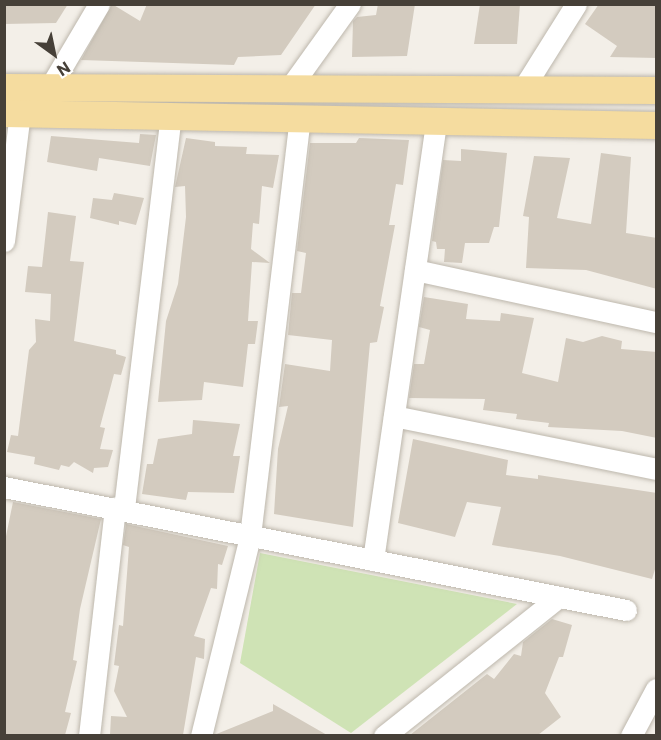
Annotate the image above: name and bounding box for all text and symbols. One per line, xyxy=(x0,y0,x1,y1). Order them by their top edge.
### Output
north arrow xyxy=(24,24,84,84)
text: N xyxy=(54,58,74,81)

